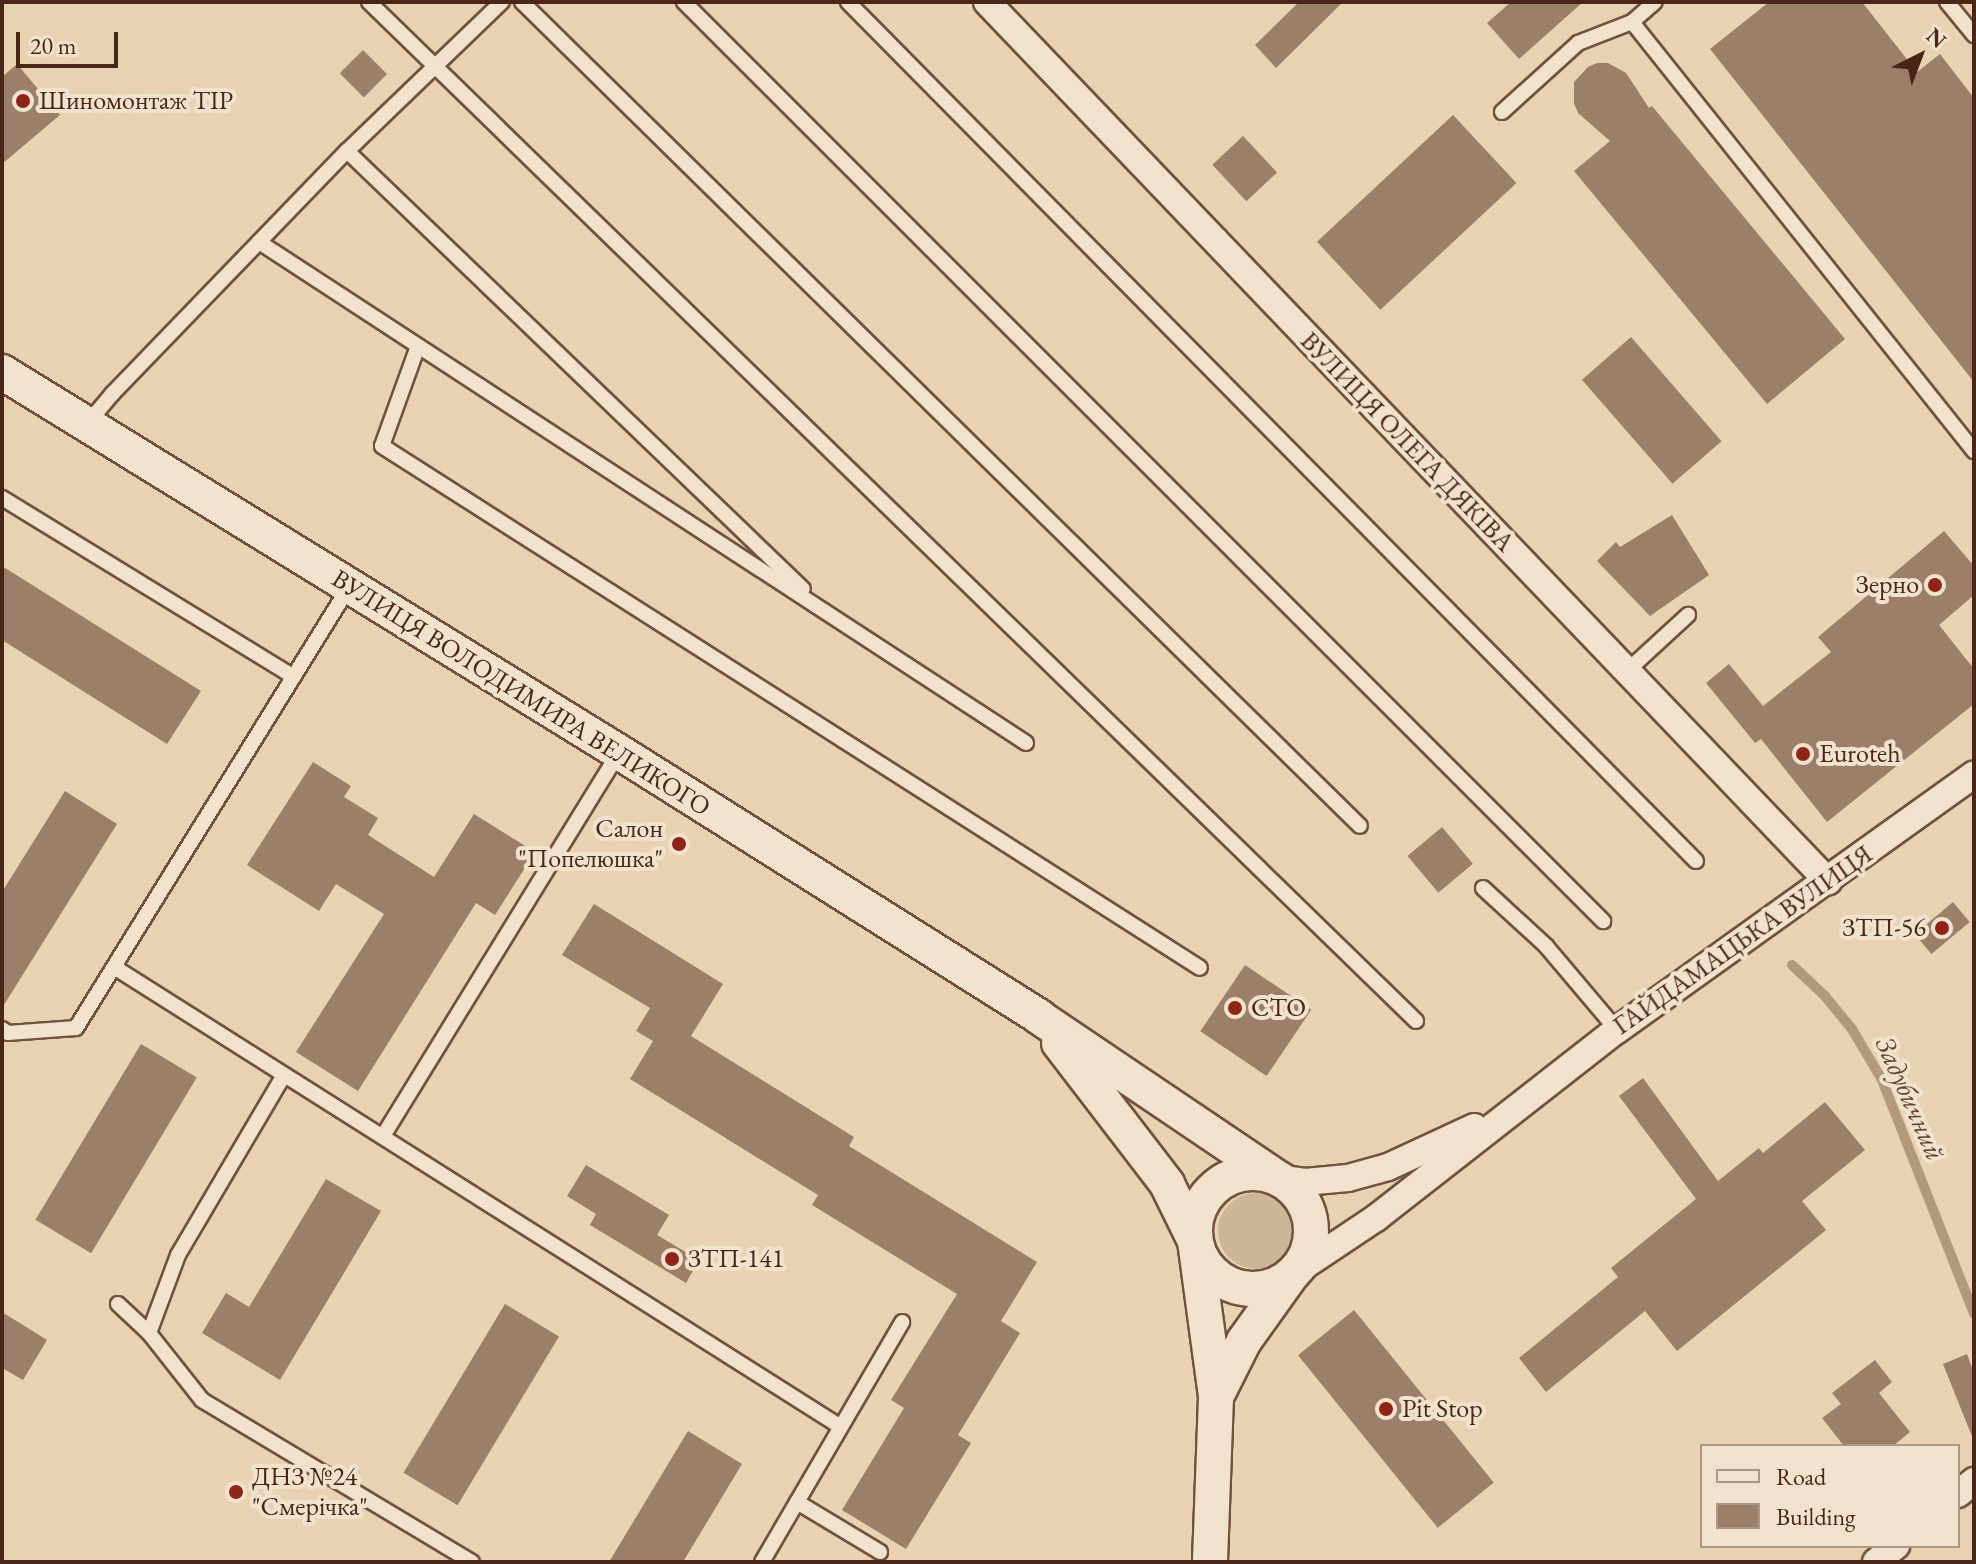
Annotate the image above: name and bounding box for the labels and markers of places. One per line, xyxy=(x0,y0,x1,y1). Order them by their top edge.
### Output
place label: Шиномонтаж ТІР xyxy=(39,85,233,117)
marker: Шиномонтаж ТІР xyxy=(14,92,32,110)
place label: Зерно xyxy=(1856,569,1919,601)
marker: Зерно xyxy=(1926,576,1944,594)
place label: Euroteh xyxy=(1819,738,1901,770)
marker: Euroteh xyxy=(1794,745,1812,763)
place label: Салон "Попелюшка" xyxy=(518,813,663,874)
marker: Салон "Попелюшка" xyxy=(670,835,688,853)
place label: ЗТП-56 xyxy=(1842,912,1926,944)
marker: ЗТП-56 xyxy=(1933,919,1951,937)
place label: СТО xyxy=(1251,992,1306,1024)
marker: СТО xyxy=(1226,999,1244,1017)
place label: ЗТП-141 xyxy=(688,1243,784,1275)
marker: ЗТП-141 xyxy=(663,1250,681,1268)
place label: Pit Stop xyxy=(1402,1393,1483,1425)
marker: Pit Stop xyxy=(1377,1400,1395,1418)
place label: ДНЗ №24 "Смерічка" xyxy=(252,1461,368,1522)
marker: ДНЗ №24 "Смерічка" xyxy=(227,1483,245,1501)

